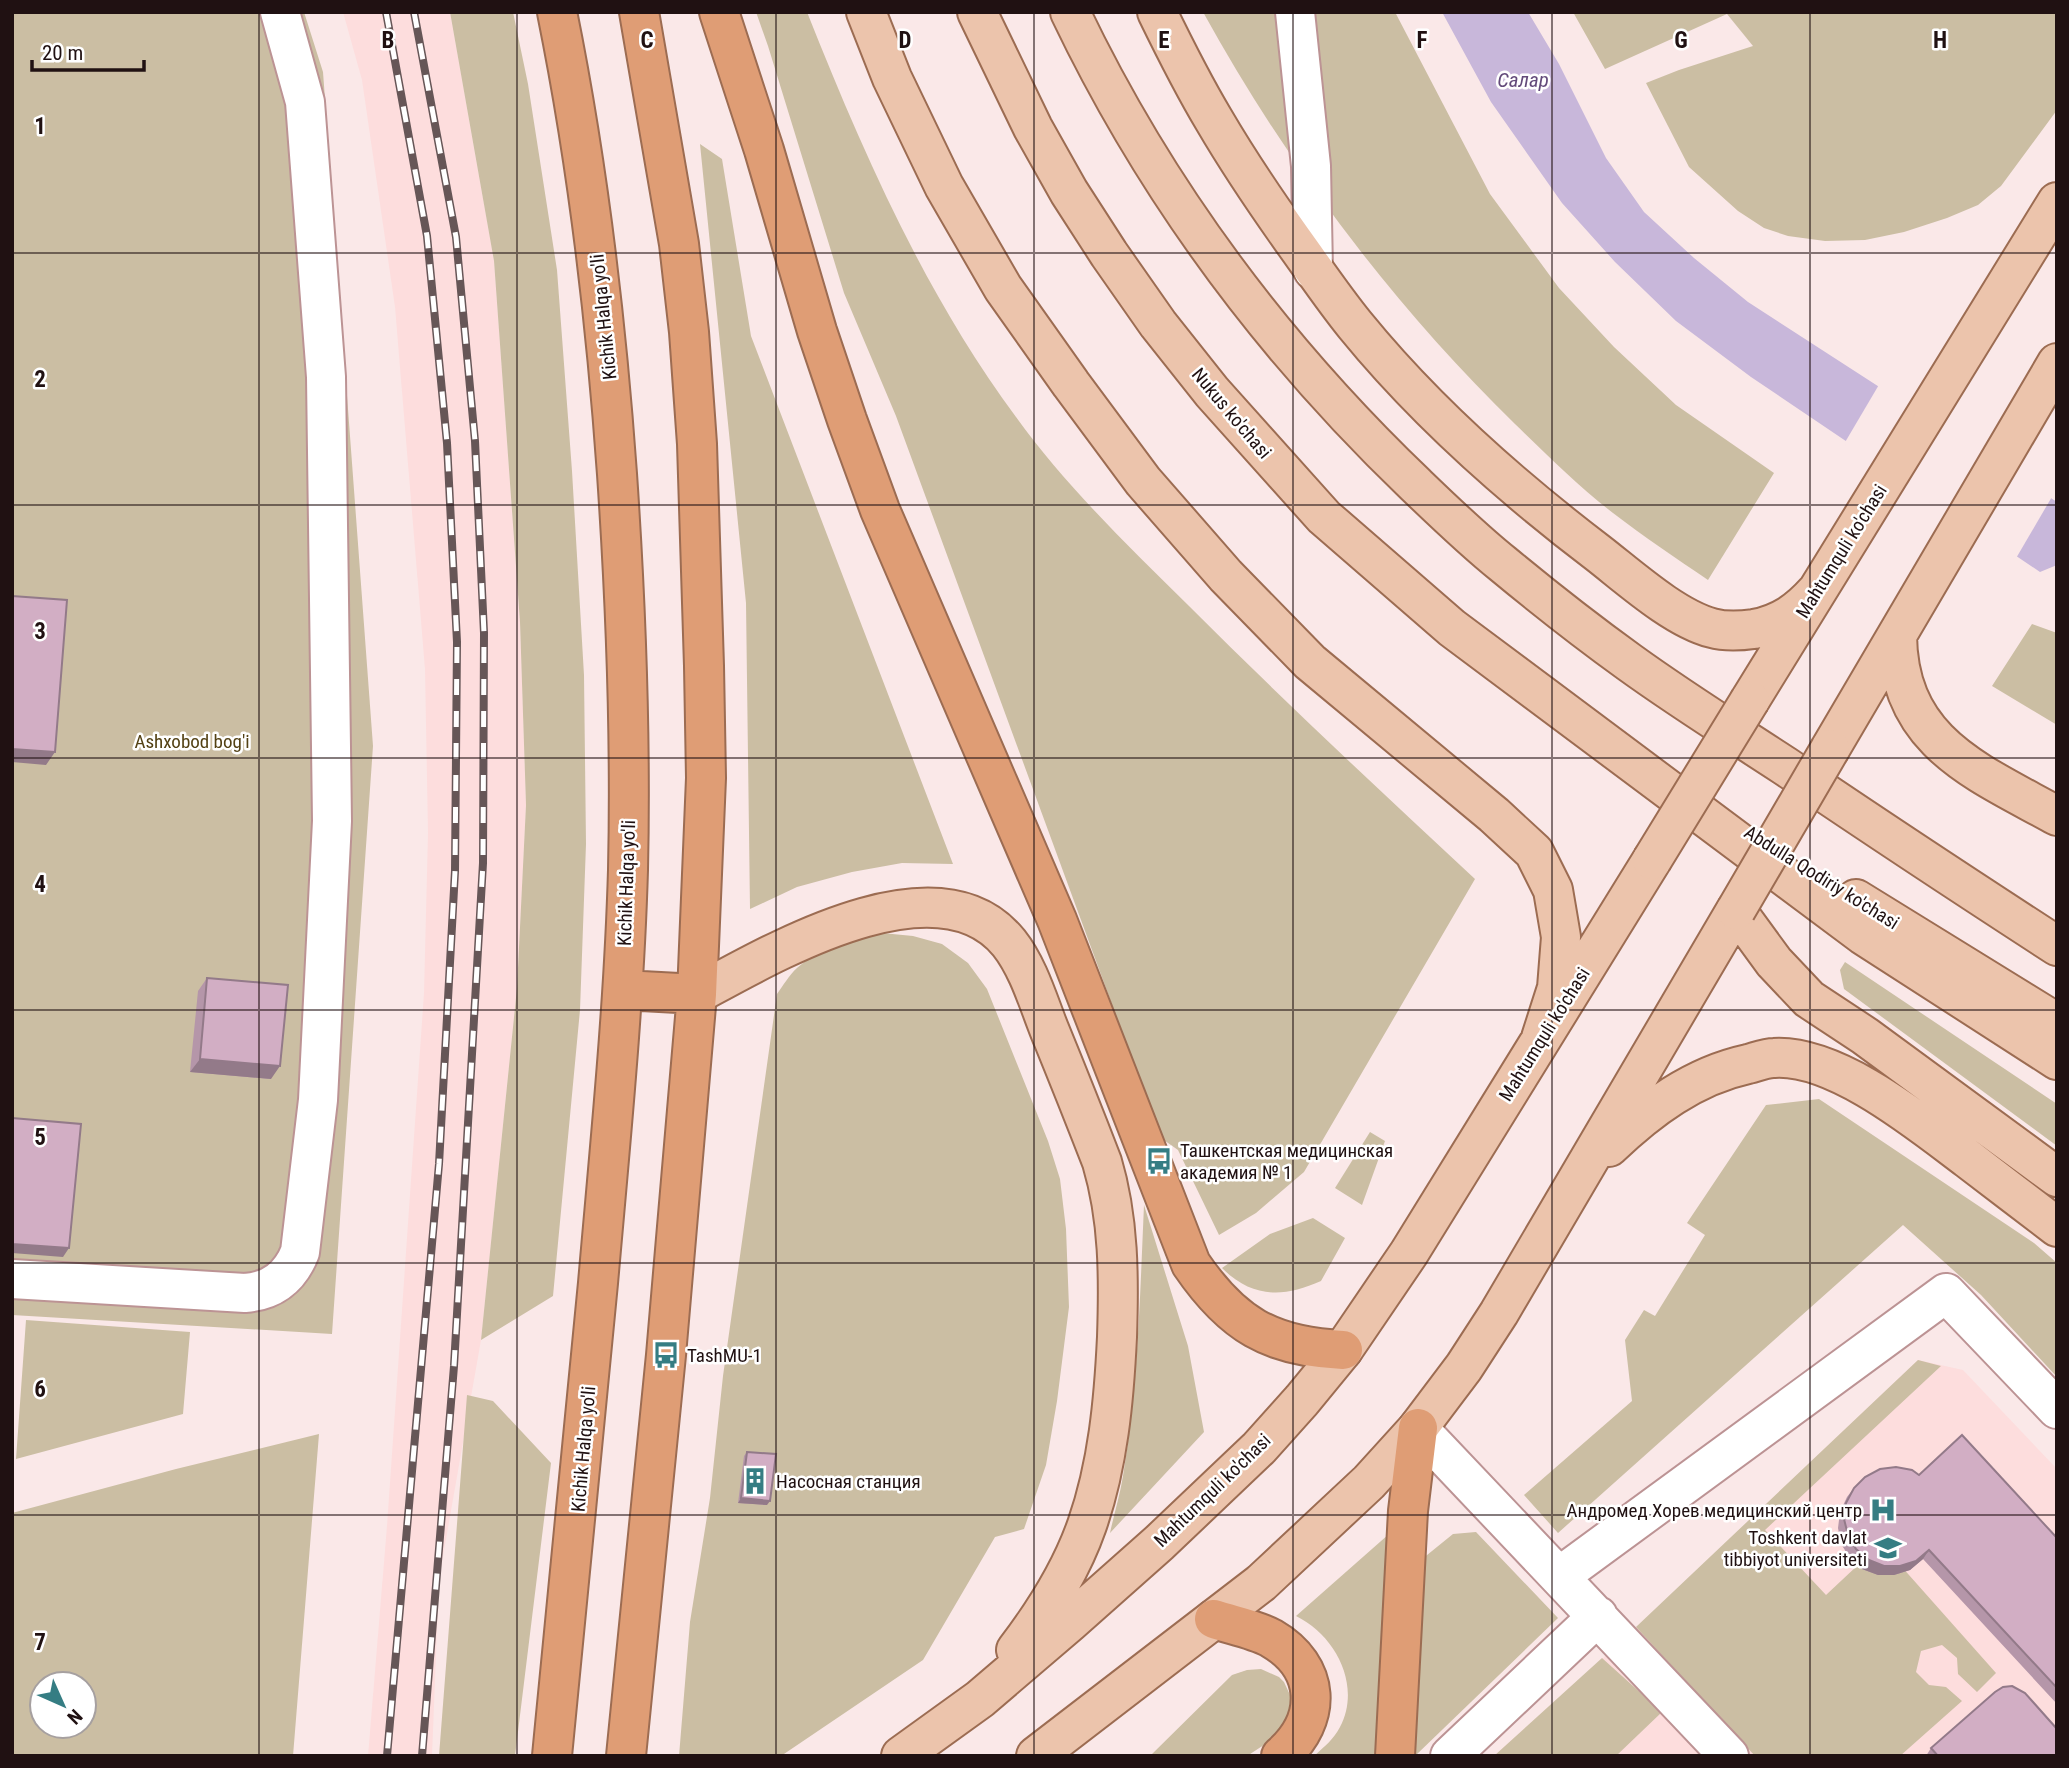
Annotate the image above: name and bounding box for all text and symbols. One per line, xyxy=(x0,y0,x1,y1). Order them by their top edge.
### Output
text: B xyxy=(382,27,394,54)
text: C xyxy=(640,27,654,54)
text: D xyxy=(899,27,912,54)
text: E xyxy=(1158,27,1170,54)
text: F xyxy=(1417,27,1428,54)
text: G xyxy=(1674,27,1688,54)
text: H xyxy=(1933,27,1947,54)
scale bar xyxy=(32,28,144,72)
text: 20 m xyxy=(42,41,83,65)
water label: Салар xyxy=(1497,68,1549,92)
text: 1 xyxy=(34,113,46,140)
street label: Kichik Halqa yo'li xyxy=(585,253,622,381)
street label: Nukus ko'chasi xyxy=(1187,363,1276,463)
text: 2 xyxy=(34,366,46,393)
street label: Mahtumquli ko'chasi xyxy=(1791,480,1892,622)
text: 3 xyxy=(34,618,46,645)
park label: Ashxobod bog'i xyxy=(134,730,250,753)
street label: Kichik Halqa yo'li xyxy=(613,820,640,947)
street label: Abdulla Qodiriy ko'chasi xyxy=(1740,821,1903,934)
text: 4 xyxy=(34,871,46,898)
street label: Mahtumquli ko'chasi xyxy=(1494,963,1595,1105)
text: 5 xyxy=(34,1124,46,1151)
place label: Ташкентская медицинская академия № 1 xyxy=(1180,1139,1393,1184)
bus stop icon: Ташкентская медицинская академия № 1 xyxy=(1144,1146,1174,1176)
bus stop icon: TashMU-1 xyxy=(651,1340,681,1370)
place label: TashMU-1 xyxy=(687,1344,762,1367)
text: 6 xyxy=(34,1376,46,1403)
street label: Kichik Halqa yo'li xyxy=(567,1385,600,1513)
street label: Mahtumquli ko'chasi xyxy=(1149,1429,1275,1552)
building icon: Насосная станция xyxy=(740,1466,770,1496)
place label: Насосная станция xyxy=(776,1470,921,1493)
hospital icon: Андромед Хорев медицинский центр xyxy=(1868,1495,1898,1525)
place label: Андромед Хорев медицинский центр xyxy=(1567,1499,1862,1522)
place label: Toshkent davlat tibbiyot universiteti xyxy=(1724,1526,1867,1571)
school or university icon: Toshkent davlat tibbiyot universiteti xyxy=(1873,1533,1903,1563)
text: 7 xyxy=(34,1629,46,1656)
north arrow xyxy=(28,1670,98,1740)
text: N xyxy=(62,1704,87,1729)

